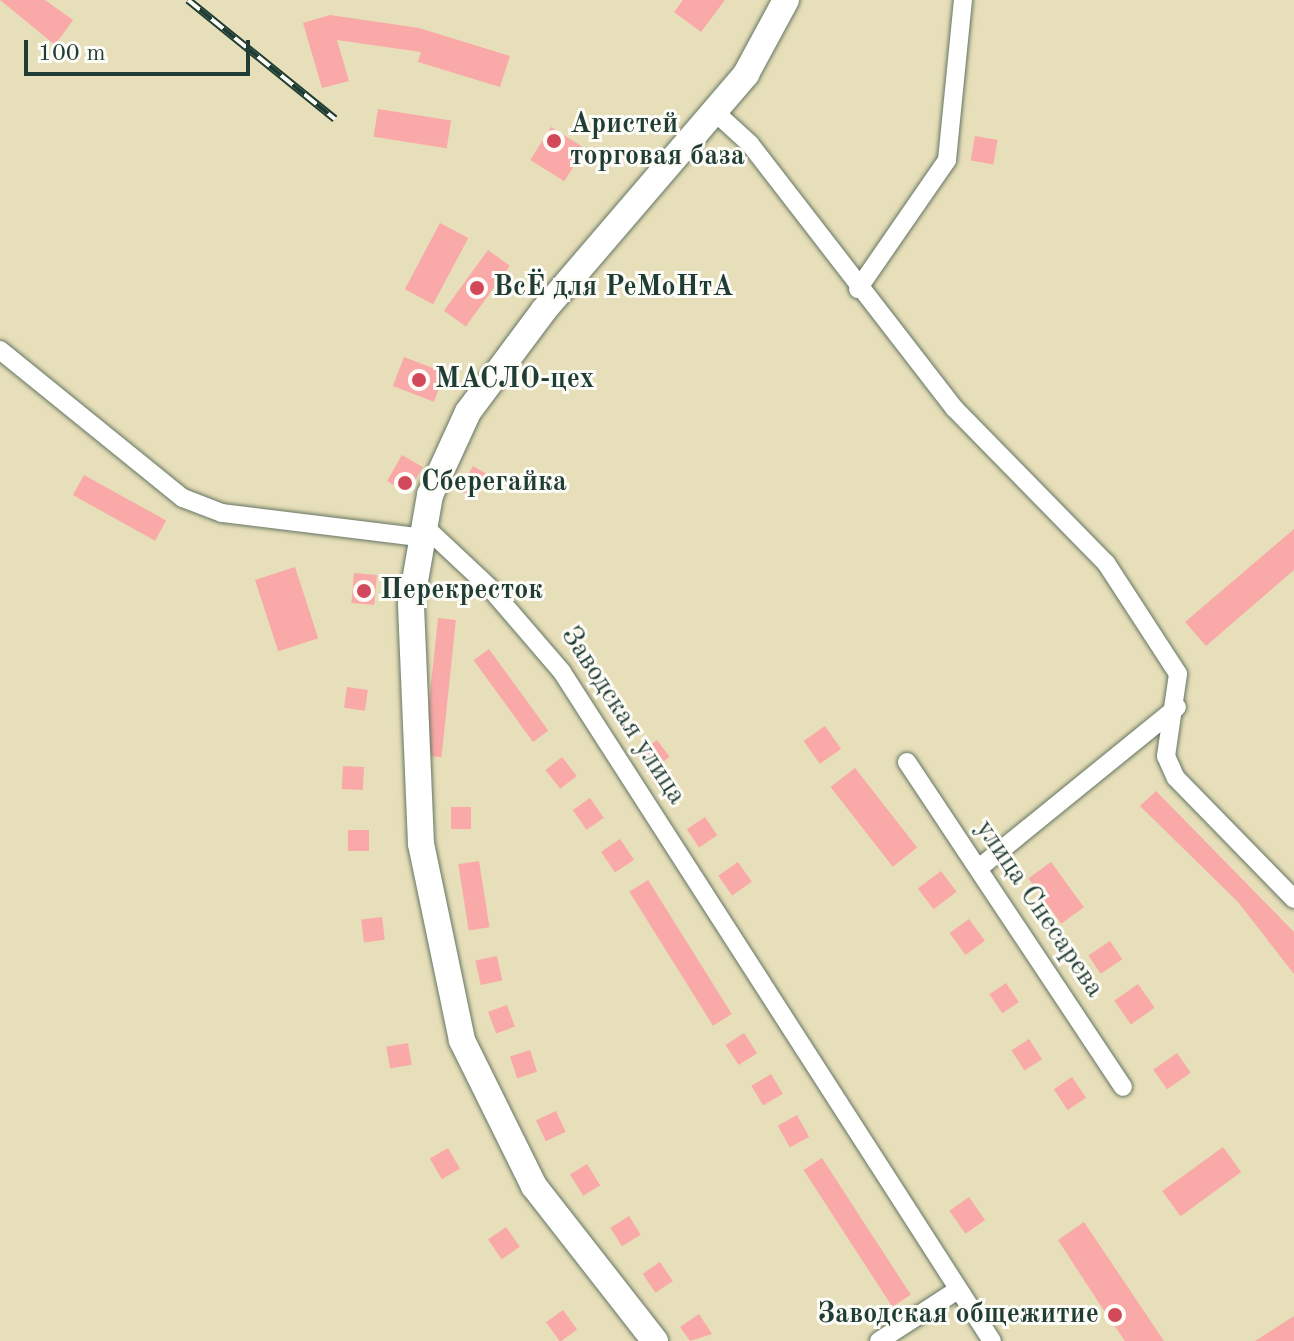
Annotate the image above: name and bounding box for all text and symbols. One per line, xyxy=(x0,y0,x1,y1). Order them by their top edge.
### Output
scale bar xyxy=(28,24,254,74)
text: 100 m xyxy=(38,42,106,66)
place label: Аристей торговая база xyxy=(570,108,745,174)
marker: Аристей торговая база xyxy=(545,132,563,150)
place label: ВсЁ для РеМоНтА xyxy=(493,271,733,305)
marker: ВсЁ для РеМоНтА xyxy=(468,279,486,297)
place label: МАСЛО-цех xyxy=(435,363,594,397)
marker: МАСЛО-цех xyxy=(410,371,428,389)
place label: Сберегайка xyxy=(421,466,567,500)
marker: Сберегайка xyxy=(396,474,414,492)
place label: Перекресток xyxy=(380,574,543,608)
marker: Перекресток xyxy=(355,582,373,600)
street label: Заводская улица xyxy=(553,621,693,811)
street label: улица Снесарева xyxy=(967,814,1111,1004)
place label: Заводская общежитие xyxy=(817,1298,1099,1332)
marker: Заводская общежитие xyxy=(1106,1306,1124,1324)

